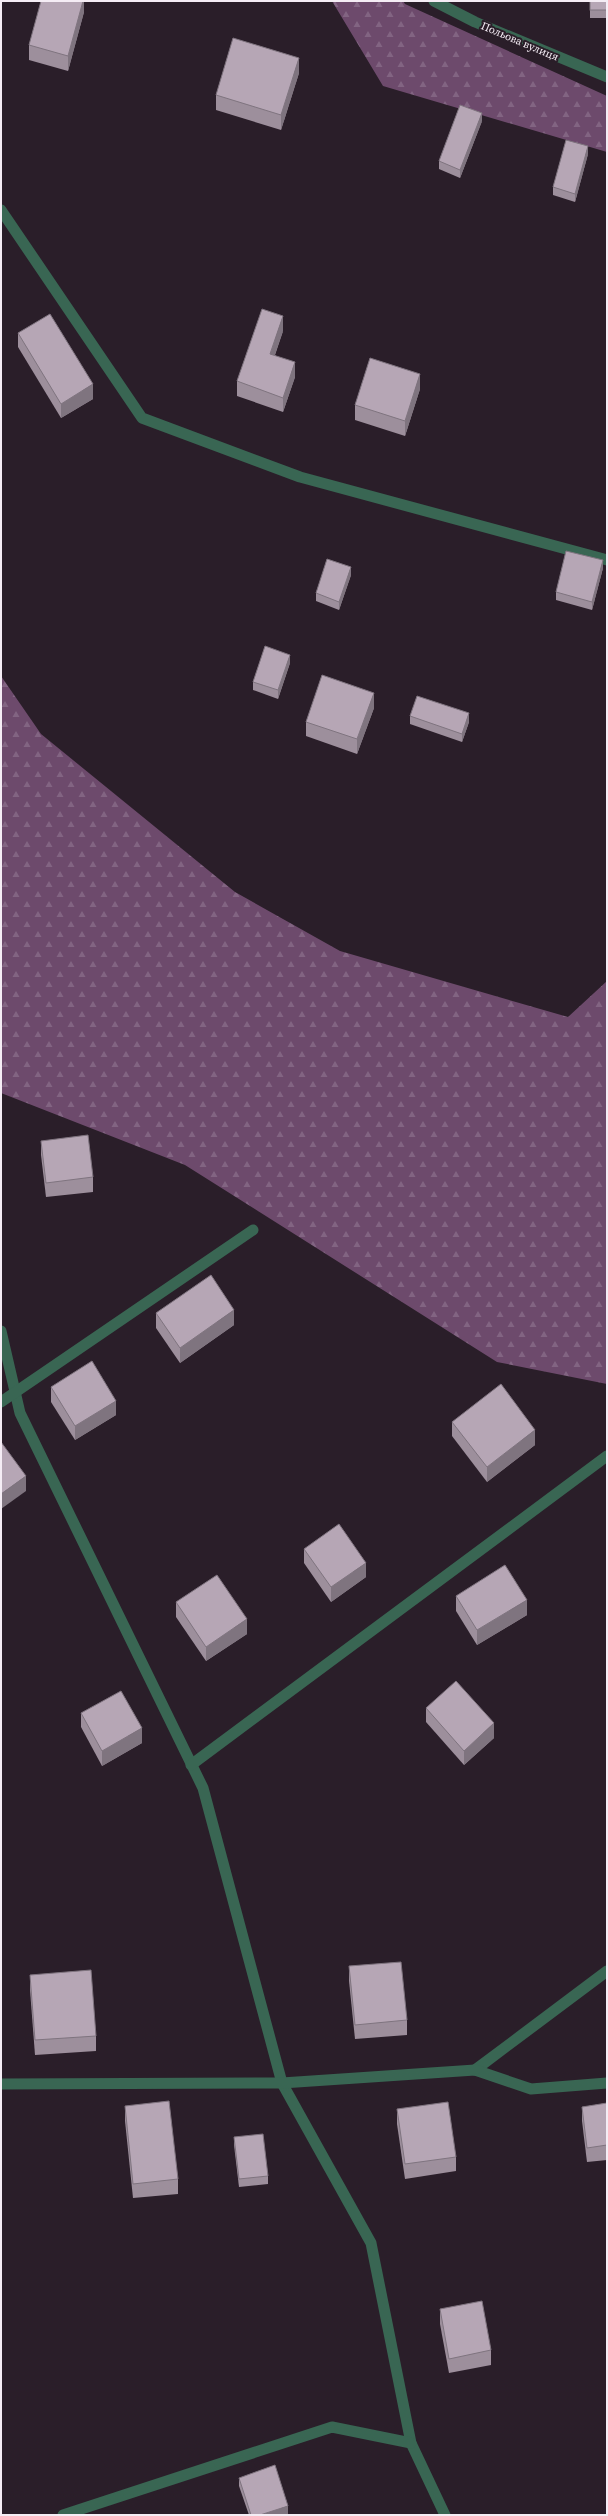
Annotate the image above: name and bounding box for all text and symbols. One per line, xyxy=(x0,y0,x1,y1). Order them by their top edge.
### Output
street label: Польова вулиця xyxy=(479,18,561,65)

